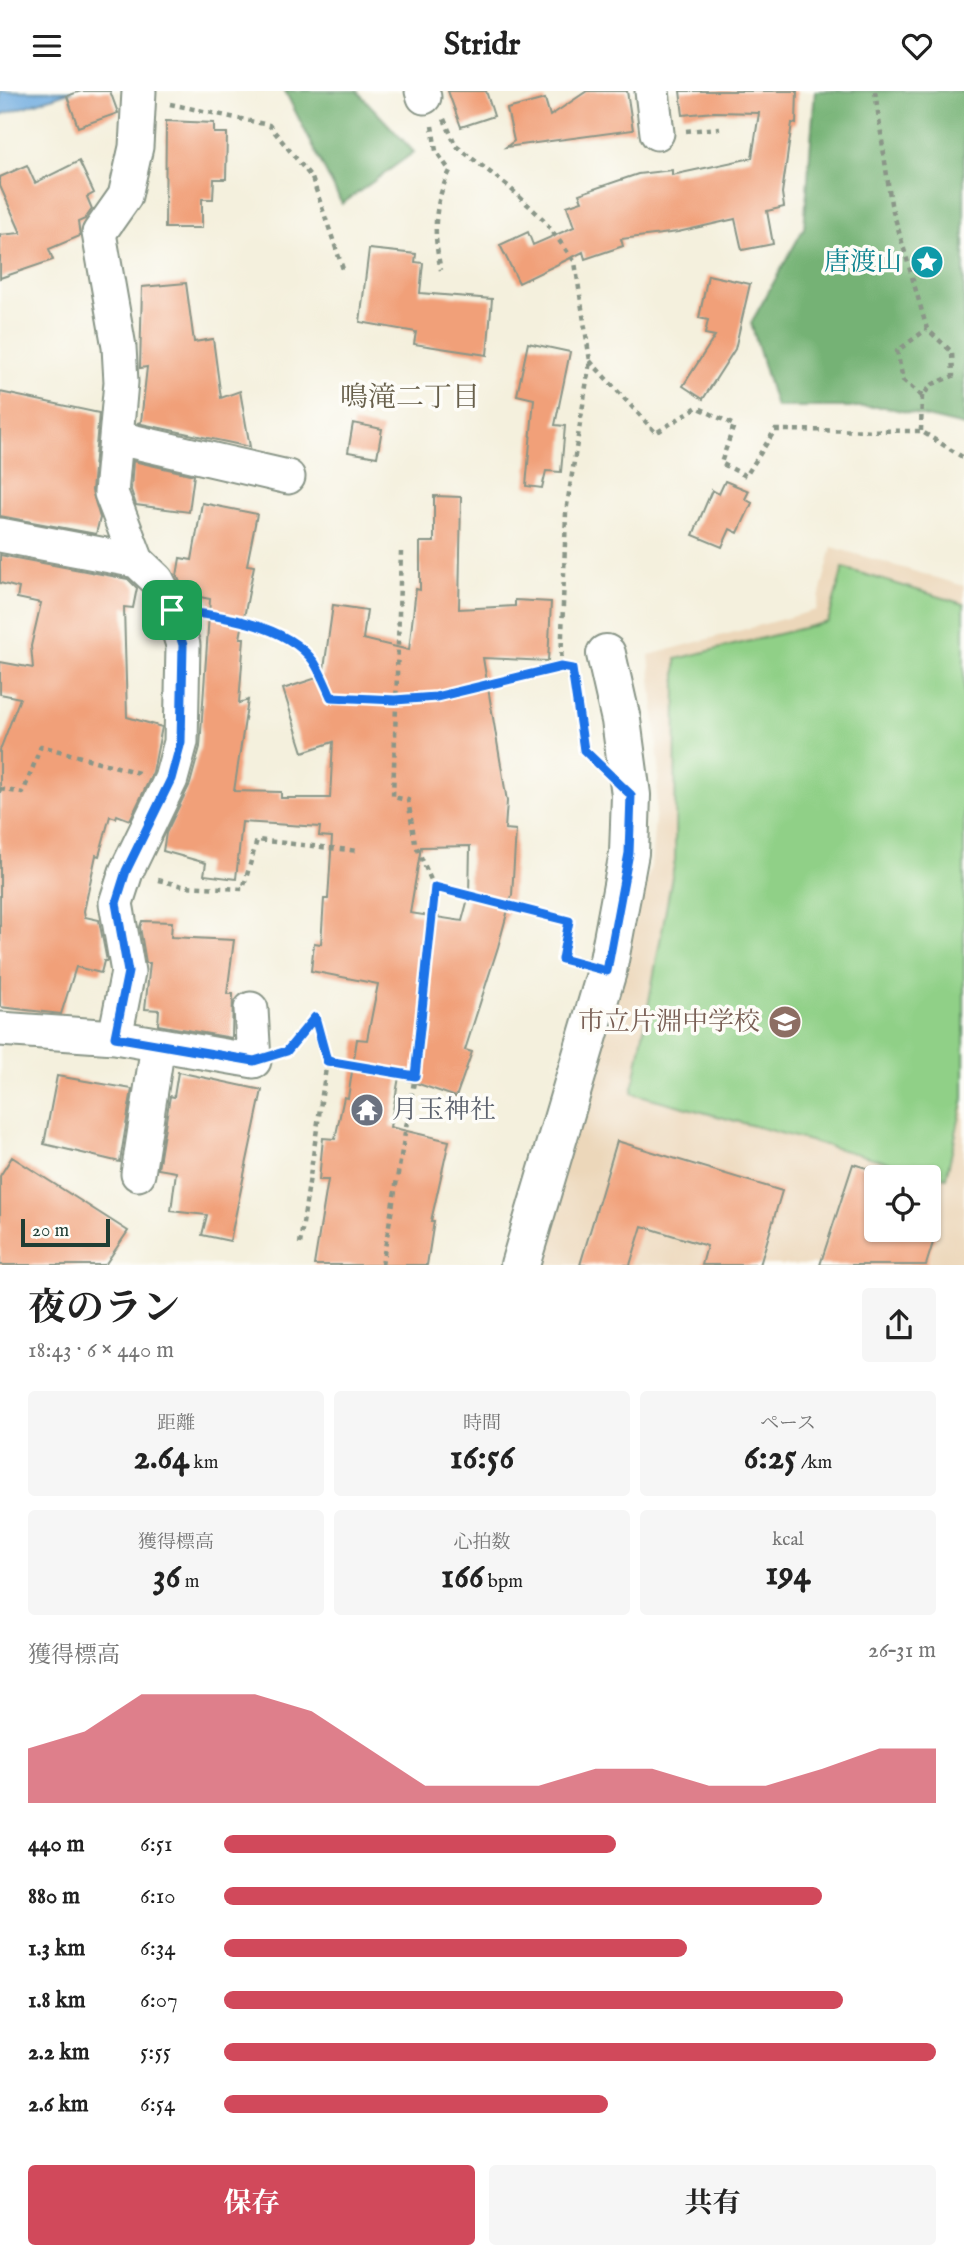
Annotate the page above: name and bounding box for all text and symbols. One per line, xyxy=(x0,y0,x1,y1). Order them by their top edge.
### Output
text: Stridr xyxy=(444,25,520,66)
icon: menu xyxy=(28,27,66,65)
icon: heart xyxy=(898,27,936,65)
place icon: 唐渡山 xyxy=(908,243,946,281)
place label: 唐渡山 xyxy=(824,246,902,279)
district label: 鳴滝二丁目 xyxy=(340,381,480,416)
pin xyxy=(142,580,202,640)
icon: arrive xyxy=(153,591,191,629)
school or university icon: 市立片淵中学校 xyxy=(766,1003,804,1041)
place label: 市立片淵中学校 xyxy=(578,1006,760,1039)
temple icon: 月玉神社 xyxy=(348,1091,386,1129)
place label: 月玉神社 xyxy=(392,1094,496,1127)
map controls xyxy=(864,1165,941,1242)
button: locate xyxy=(864,1165,941,1242)
scale bar xyxy=(21,1216,110,1248)
text: 20 m xyxy=(32,1219,69,1243)
text: 夜のラン xyxy=(28,1286,180,1334)
button: share xyxy=(862,1288,936,1362)
text: 18:43 · 6 × 440 m xyxy=(28,1336,174,1365)
text: 距離 xyxy=(157,1412,195,1436)
text: 時間 xyxy=(463,1412,501,1436)
text: ペース xyxy=(760,1412,816,1436)
text: 2.64 xyxy=(134,1436,189,1481)
text: 16:56 xyxy=(450,1436,514,1481)
text: 6:25 xyxy=(744,1436,797,1481)
text: km xyxy=(189,1451,218,1475)
text: /km xyxy=(797,1451,832,1475)
text: kcal xyxy=(772,1528,804,1552)
text: 獲得標高 xyxy=(138,1531,214,1555)
text: 心拍数 xyxy=(453,1531,511,1555)
text: 194 xyxy=(765,1552,811,1597)
text: 36 xyxy=(153,1555,181,1600)
text: 166 xyxy=(441,1555,484,1600)
text: m xyxy=(181,1570,199,1594)
text: bpm xyxy=(484,1570,523,1594)
text: 26–31 m xyxy=(868,1636,936,1665)
text: 獲得標高 xyxy=(28,1641,120,1670)
text: 440 m xyxy=(28,1830,85,1859)
text: 6:51 xyxy=(140,1830,173,1859)
text: 880 m xyxy=(28,1882,80,1911)
text: 6:10 xyxy=(140,1882,176,1911)
text: 1.3 km xyxy=(28,1934,85,1963)
text: 6:34 xyxy=(140,1934,176,1963)
text: 1.8 km xyxy=(28,1986,86,2015)
text: 6:07 xyxy=(140,1986,178,2015)
text: 2.2 km xyxy=(28,2038,90,2067)
text: 5:55 xyxy=(140,2038,171,2067)
text: 2.6 km xyxy=(28,2090,89,2119)
text: 6:54 xyxy=(140,2090,175,2119)
button: 保存 xyxy=(28,2165,475,2245)
button: 共有 xyxy=(489,2165,936,2245)

